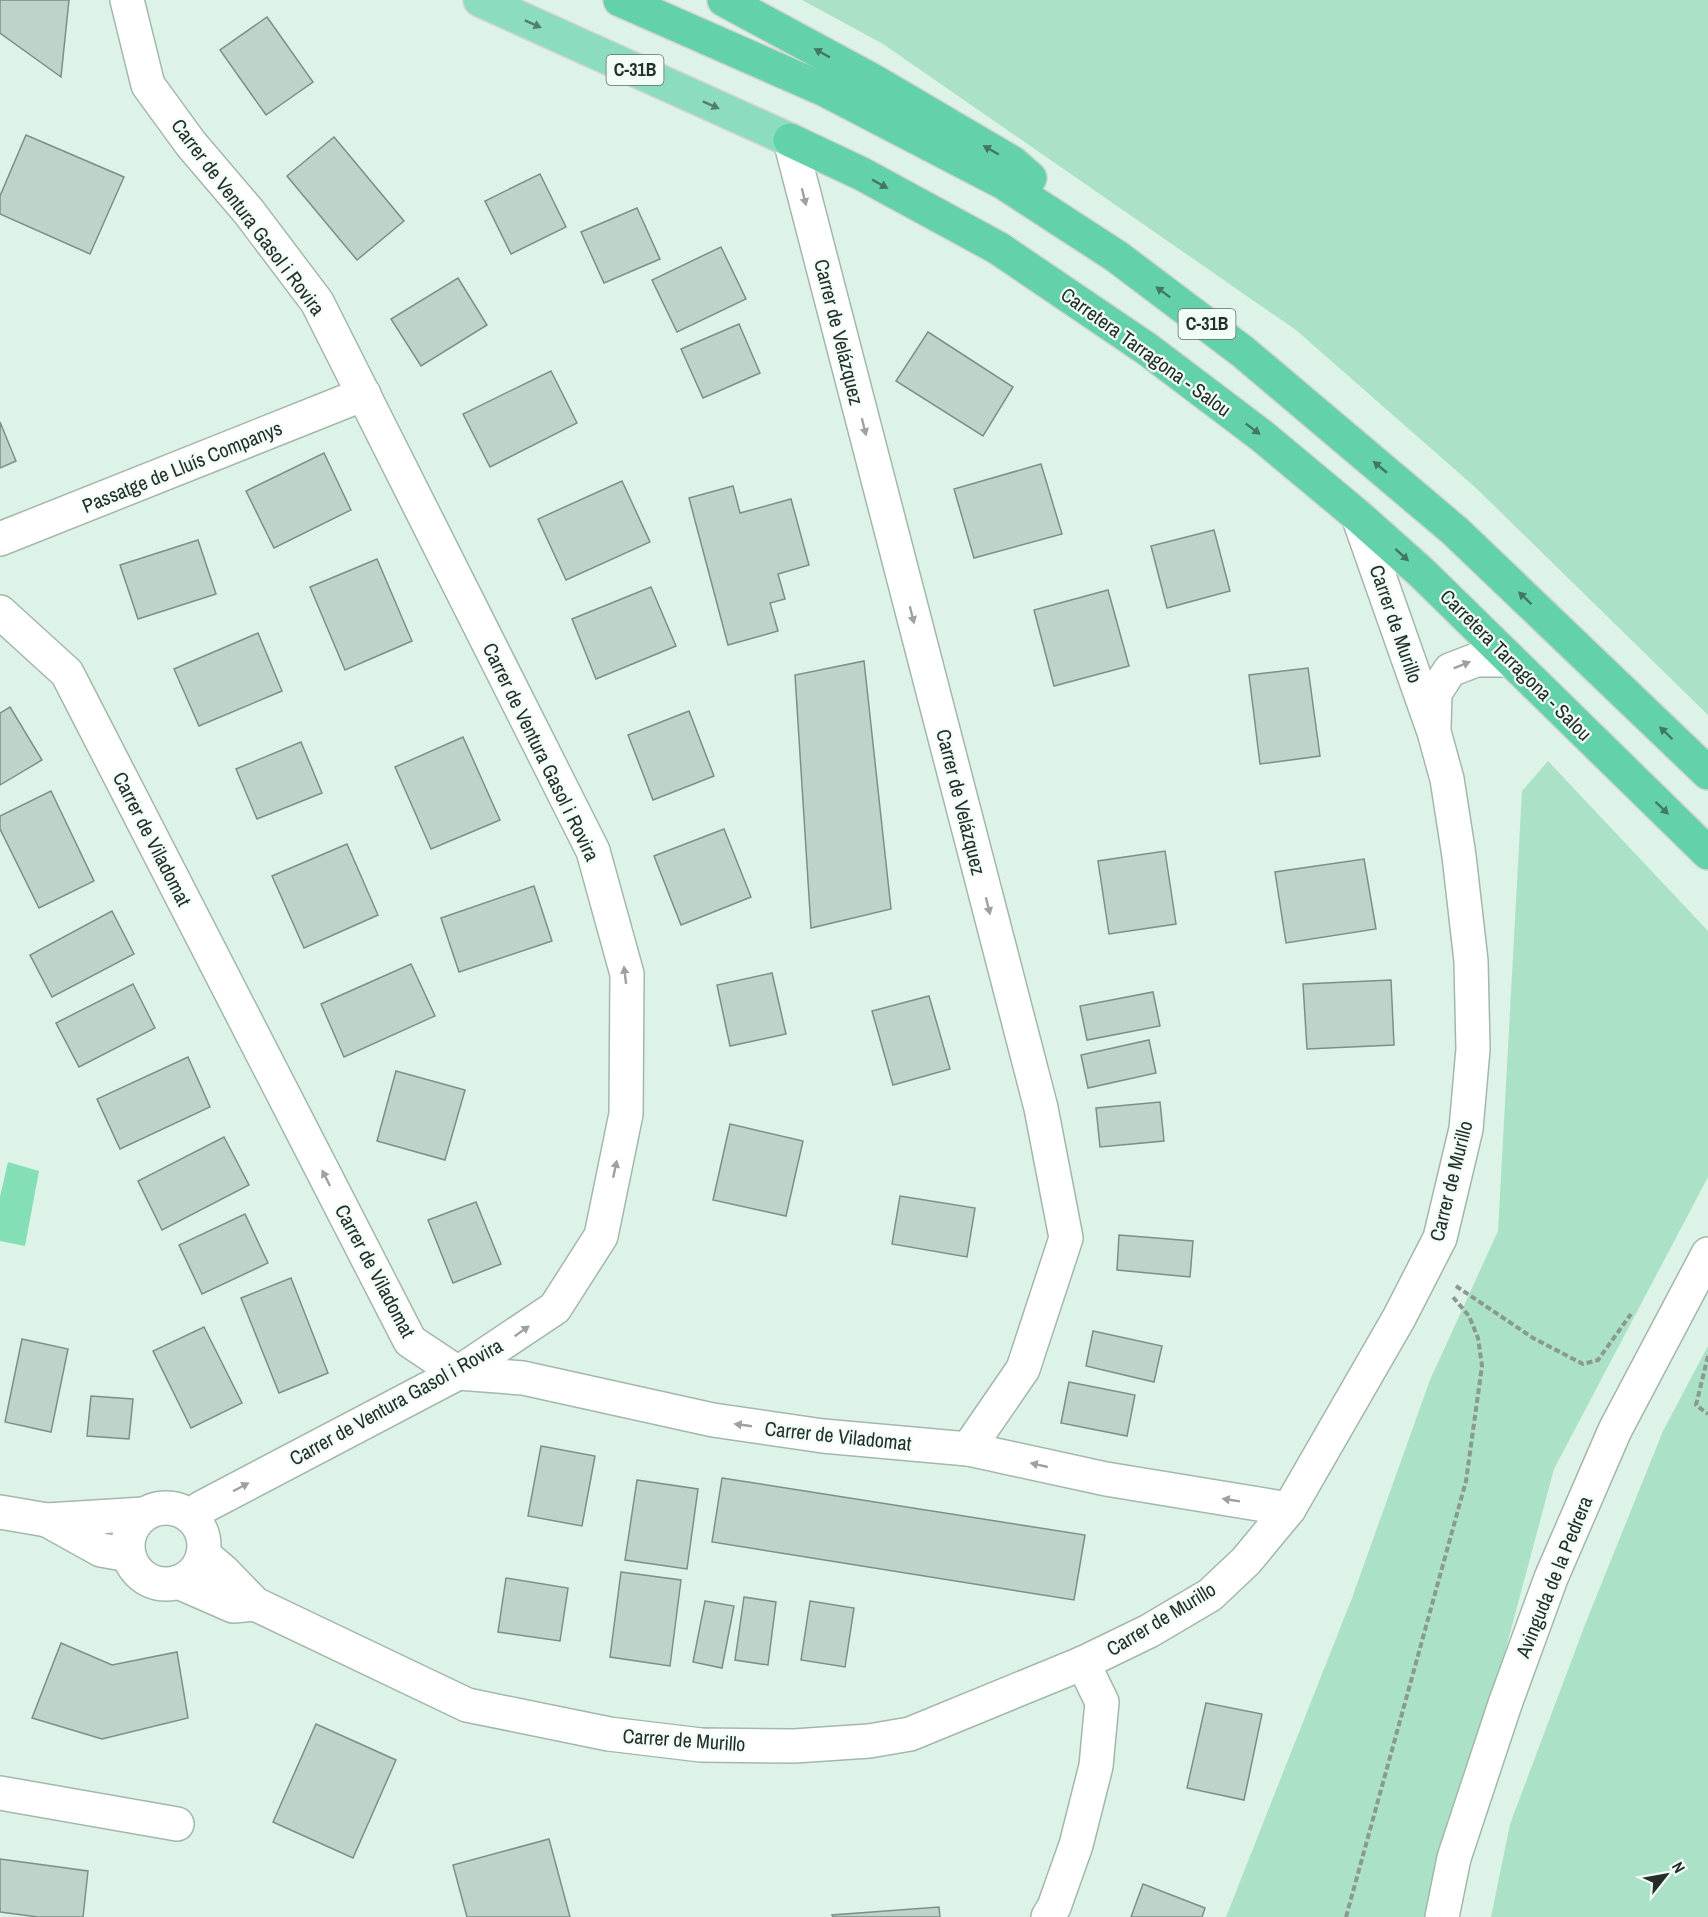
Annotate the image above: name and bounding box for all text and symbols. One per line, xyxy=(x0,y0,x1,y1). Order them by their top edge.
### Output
one-way arrow xyxy=(525,20,542,29)
one-way arrow xyxy=(814,48,831,58)
road number: C-31B xyxy=(606,55,664,85)
one-way arrow xyxy=(702,100,719,109)
street label: Carrer de Ventura Gasol i Rovira xyxy=(165,113,331,321)
one-way arrow xyxy=(983,145,999,156)
one-way arrow xyxy=(872,179,889,189)
one-way arrow xyxy=(800,188,810,206)
street label: Carrer de Velázquez xyxy=(808,256,871,408)
street label: Carretera Tarragona - Salou xyxy=(1056,281,1237,423)
one-way arrow xyxy=(1156,286,1171,298)
road number: C-31B xyxy=(1178,309,1236,339)
street label: Passatge de Lluís Companys xyxy=(78,414,286,519)
one-way arrow xyxy=(859,417,869,436)
one-way arrow xyxy=(1245,423,1261,435)
one-way arrow xyxy=(1373,461,1388,474)
one-way arrow xyxy=(1394,548,1409,561)
street label: Carrer de Murillo xyxy=(1364,561,1429,686)
street label: Carretera Tarragona - Salou xyxy=(1435,583,1598,746)
one-way arrow xyxy=(1519,591,1533,605)
one-way arrow xyxy=(908,606,918,625)
street label: Carrer de Ventura Gasol i Rovira xyxy=(477,638,606,865)
one-way arrow xyxy=(1453,660,1471,669)
street label: Carrer de Velázquez xyxy=(930,726,993,878)
one-way arrow xyxy=(1659,726,1673,740)
street label: Carrer de Viladomat xyxy=(107,767,198,911)
one-way arrow xyxy=(1654,801,1668,815)
one-way arrow xyxy=(983,897,993,915)
one-way arrow xyxy=(621,965,630,984)
street label: Carrer de Murillo xyxy=(1423,1118,1478,1244)
one-way arrow xyxy=(611,1159,620,1178)
one-way arrow xyxy=(321,1169,331,1186)
street label: Carrer de Viladomat xyxy=(329,1199,422,1343)
one-way arrow xyxy=(513,1325,529,1337)
street label: Carrer de Ventura Gasol i Rovira xyxy=(284,1332,507,1471)
street label: Carrer de Viladomat xyxy=(763,1414,913,1457)
one-way arrow xyxy=(733,1420,752,1429)
one-way arrow xyxy=(1030,1459,1049,1469)
one-way arrow xyxy=(233,1482,250,1492)
street label: Avinguda de la Pedrera xyxy=(1508,1492,1598,1663)
one-way arrow xyxy=(1222,1495,1241,1504)
street label: Carrer de Murillo xyxy=(1101,1575,1220,1662)
street label: Carrer de Murillo xyxy=(622,1722,746,1757)
north arrow xyxy=(1636,1845,1696,1905)
text: N xyxy=(1667,1858,1691,1877)

